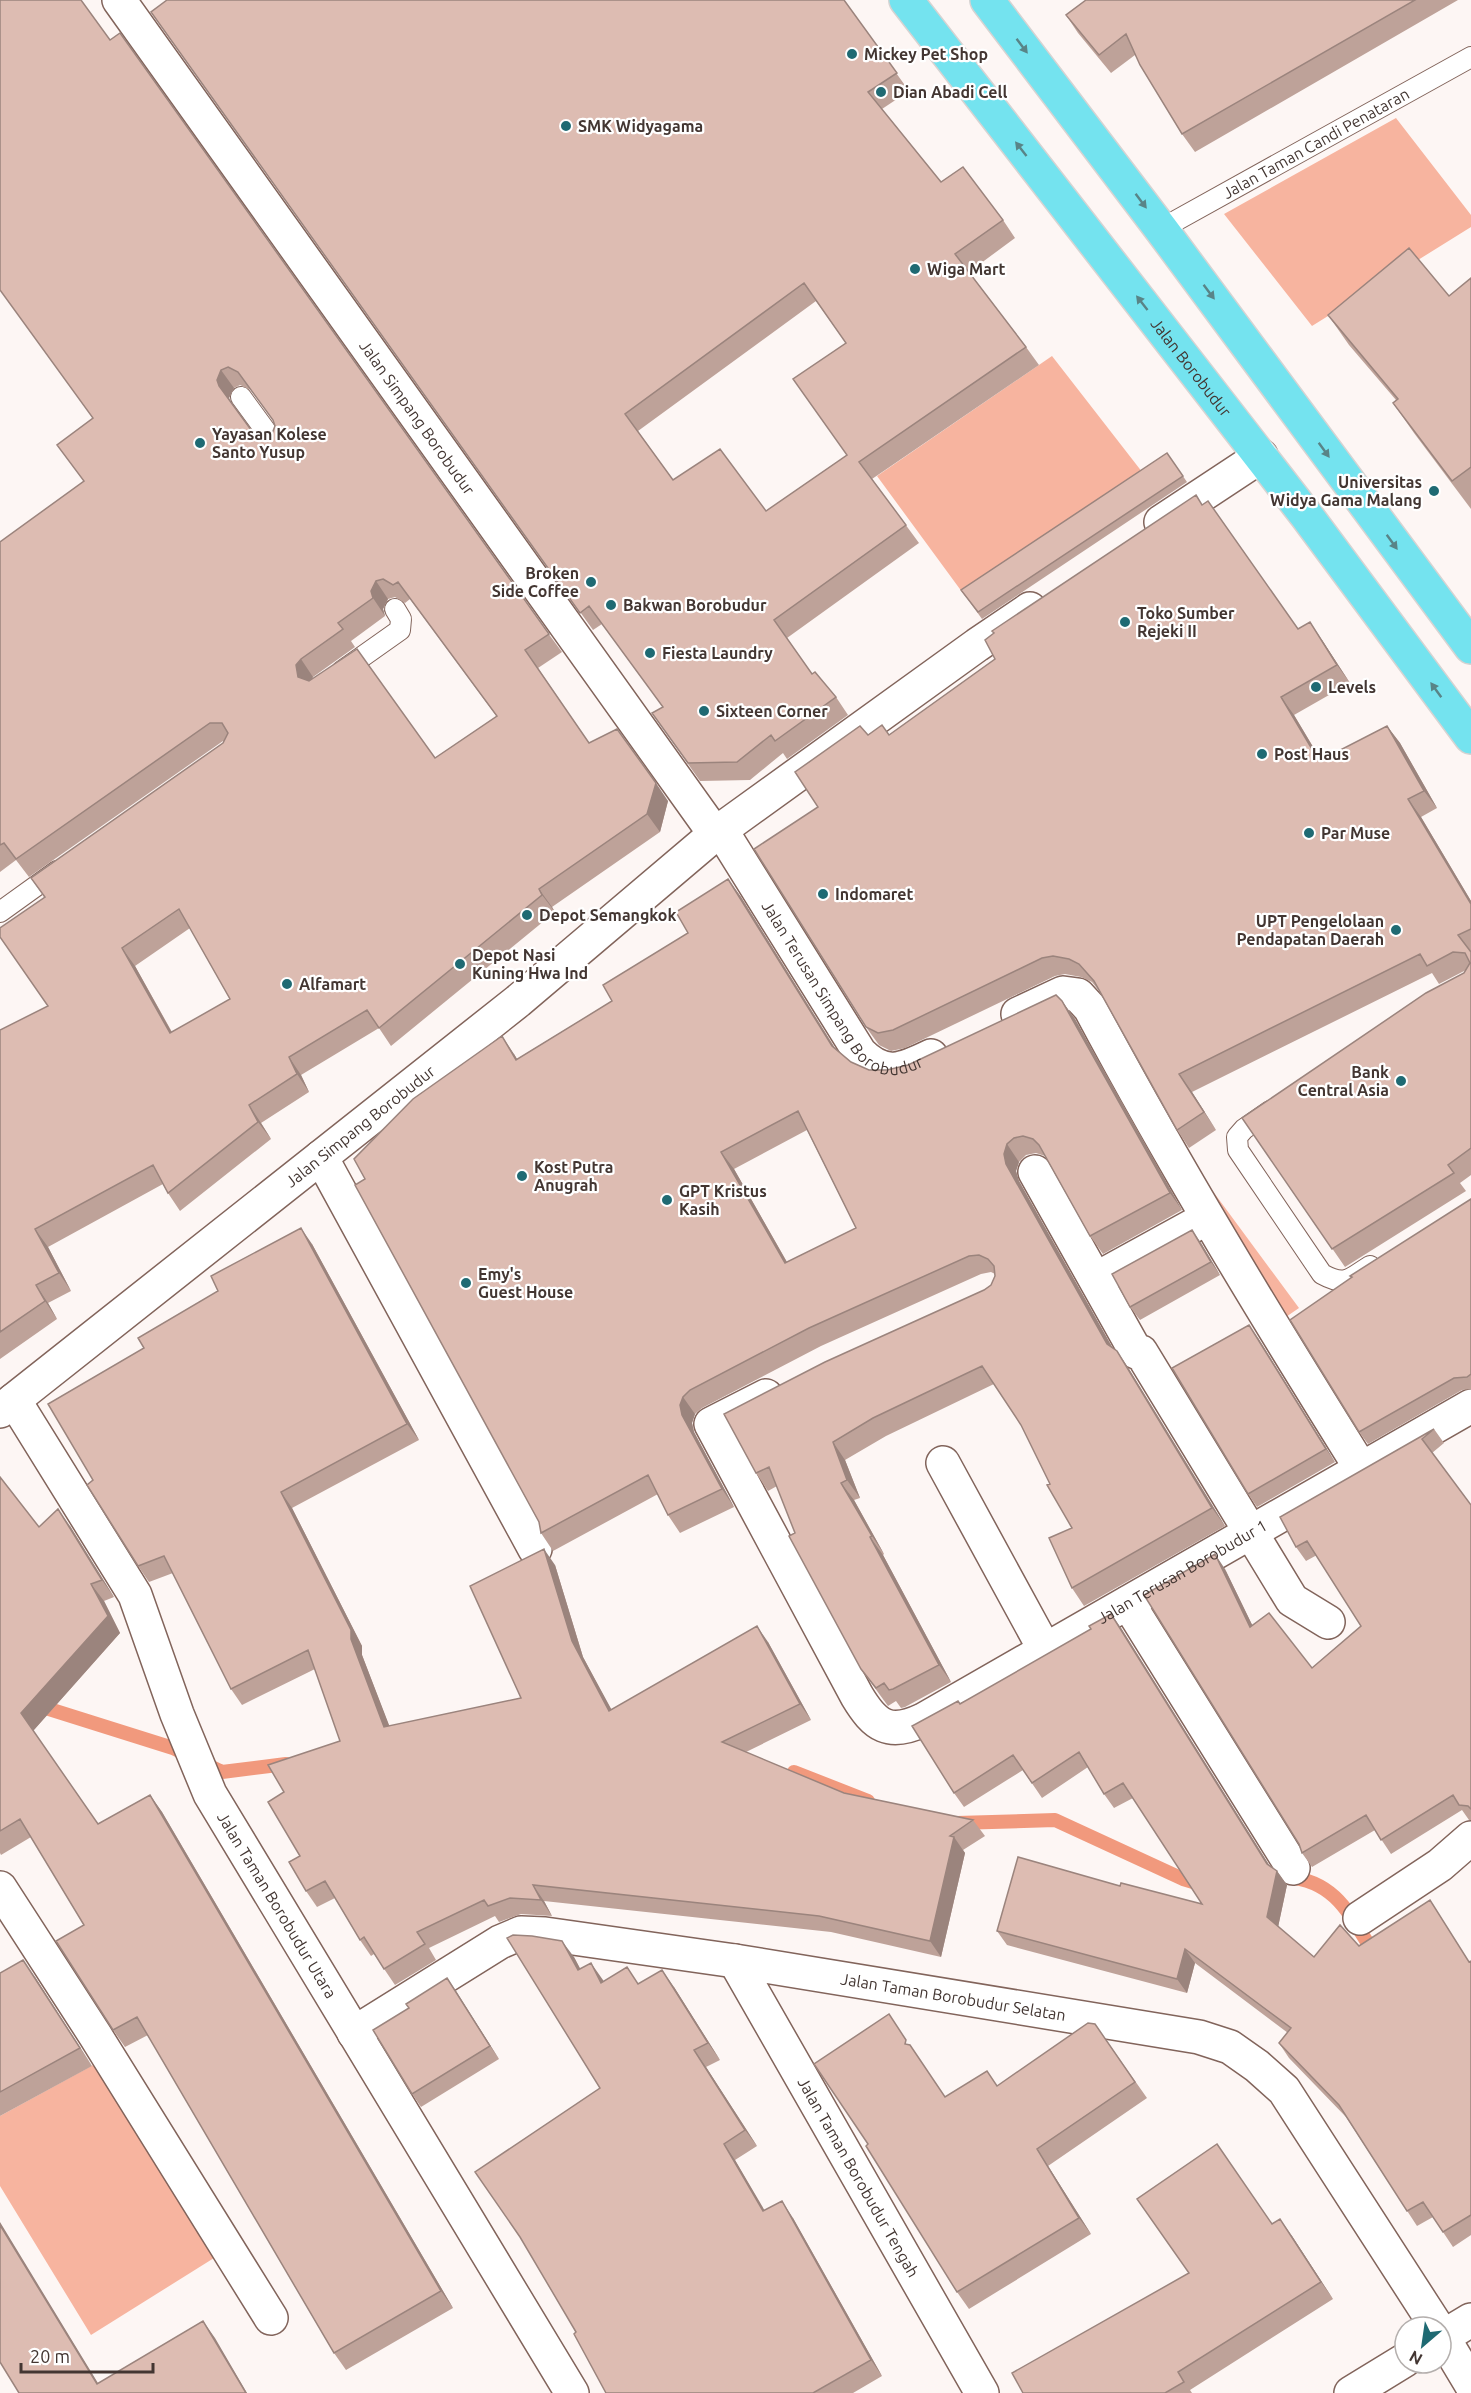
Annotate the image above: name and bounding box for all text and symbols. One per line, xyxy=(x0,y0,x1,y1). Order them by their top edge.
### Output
one-way arrow xyxy=(1016,38,1028,54)
place label: Mickey Pet Shop xyxy=(864,45,988,63)
marker: Mickey Pet Shop xyxy=(845,47,859,61)
place label: Dian Abadi Cell xyxy=(893,83,1007,101)
street label: Jalan Taman Candi Penataran xyxy=(1219,84,1412,202)
marker: Dian Abadi Cell xyxy=(874,85,888,99)
place label: SMK Widyagama xyxy=(578,117,703,135)
marker: SMK Widyagama xyxy=(559,119,573,133)
one-way arrow xyxy=(1016,142,1028,157)
one-way arrow xyxy=(1134,194,1146,209)
place label: Wiga Mart xyxy=(927,260,1006,278)
marker: Wiga Mart xyxy=(908,262,922,276)
one-way arrow xyxy=(1203,284,1215,300)
one-way arrow xyxy=(1136,295,1148,310)
street label: Jalan Borobudur xyxy=(1147,315,1235,420)
street label: Jalan Simpang Borobudur xyxy=(356,337,478,498)
place label: Yayasan Kolese Santo Yusup xyxy=(212,425,327,461)
marker: Yayasan Kolese Santo Yusup xyxy=(193,436,207,450)
one-way arrow xyxy=(1318,441,1330,457)
place label: Universitas Widya Gama Malang xyxy=(1270,473,1422,509)
marker: Universitas Widya Gama Malang xyxy=(1427,484,1441,498)
one-way arrow xyxy=(1386,534,1398,550)
place label: Broken Side Coffee xyxy=(492,564,579,600)
marker: Broken Side Coffee xyxy=(584,575,598,589)
place label: Bakwan Borobudur xyxy=(623,596,767,614)
marker: Bakwan Borobudur xyxy=(604,598,618,612)
place label: Toko Sumber Rejeki II xyxy=(1137,604,1235,640)
marker: Toko Sumber Rejeki II xyxy=(1118,615,1132,629)
place label: Fiesta Laundry xyxy=(662,644,773,662)
marker: Fiesta Laundry xyxy=(643,646,657,660)
place label: Levels xyxy=(1328,678,1376,696)
marker: Levels xyxy=(1309,680,1323,694)
one-way arrow xyxy=(1430,683,1442,699)
place label: Sixteen Corner xyxy=(716,702,828,720)
marker: Sixteen Corner xyxy=(697,704,711,718)
place label: Post Haus xyxy=(1274,745,1349,763)
marker: Post Haus xyxy=(1255,747,1269,761)
place label: Par Muse xyxy=(1321,824,1390,842)
marker: Par Muse xyxy=(1302,826,1316,840)
place label: Indomaret xyxy=(835,885,914,903)
marker: Indomaret xyxy=(816,887,830,901)
street label: Jalan Terusan Simpang Borobudur xyxy=(758,898,925,1078)
place label: Depot Semangkok xyxy=(539,906,676,924)
marker: Depot Semangkok xyxy=(520,908,534,922)
place label: UPT Pengelolaan Pendapatan Daerah xyxy=(1236,912,1384,948)
marker: UPT Pengelolaan Pendapatan Daerah xyxy=(1389,923,1403,937)
place label: Depot Nasi Kuning Hwa Ind xyxy=(472,946,588,982)
marker: Depot Nasi Kuning Hwa Ind xyxy=(453,957,467,971)
place label: Alfamart xyxy=(299,975,366,993)
marker: Alfamart xyxy=(280,977,294,991)
street label: Jalan Simpang Borobudur xyxy=(282,1062,438,1191)
place label: Bank Central Asia xyxy=(1298,1063,1389,1099)
marker: Bank Central Asia xyxy=(1394,1074,1408,1088)
place label: Kost Putra Anugrah xyxy=(534,1158,614,1194)
marker: Kost Putra Anugrah xyxy=(515,1169,529,1183)
place label: GPT Kristus Kasih xyxy=(679,1182,767,1218)
marker: GPT Kristus Kasih xyxy=(660,1193,674,1207)
place label: Emy's Guest House xyxy=(478,1265,573,1301)
marker: Emy's Guest House xyxy=(459,1276,473,1290)
street label: Jalan Terusan Borobudur 1 xyxy=(1094,1516,1270,1627)
street label: Jalan Taman Borobudur Utara xyxy=(214,1809,340,2001)
street label: Jalan Taman Borobudur Selatan xyxy=(839,1969,1067,2024)
street label: Jalan Taman Borobudur Tengah xyxy=(794,2074,923,2280)
north arrow xyxy=(1393,2315,1453,2375)
scale bar xyxy=(21,2336,153,2374)
text: 20 m xyxy=(30,2346,70,2366)
text: N xyxy=(1406,2347,1425,2369)

